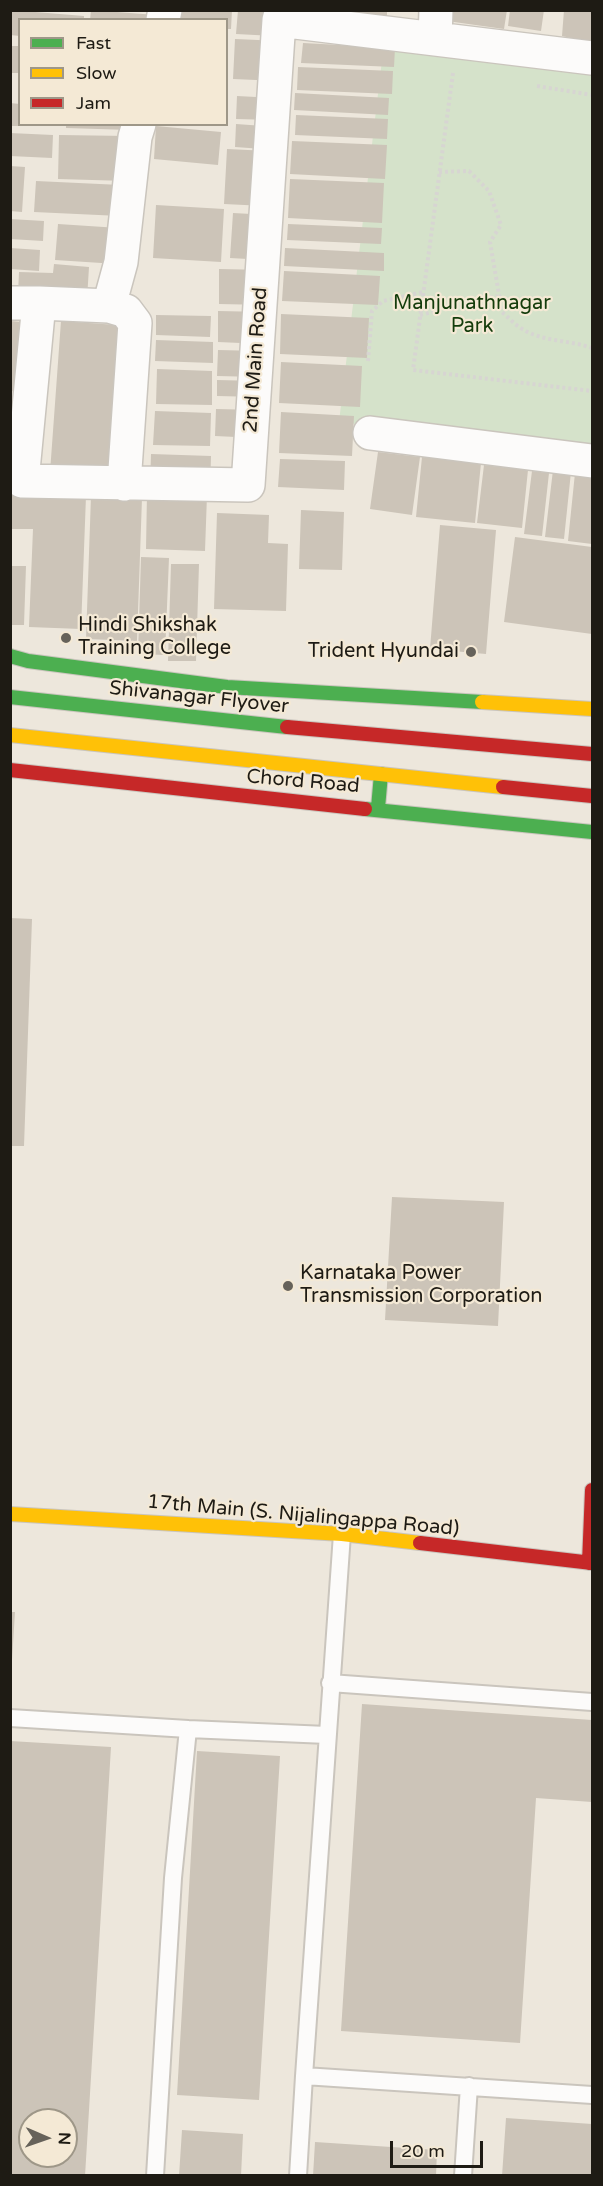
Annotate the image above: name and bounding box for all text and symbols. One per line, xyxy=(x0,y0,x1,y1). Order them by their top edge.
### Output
legend xyxy=(18,18,228,126)
text: Fast xyxy=(76,32,111,54)
text: Slow xyxy=(76,62,117,84)
text: Jam xyxy=(76,92,111,114)
street label: 2nd Main Road xyxy=(239,286,273,434)
park label: Manjunathnagar Park xyxy=(393,292,551,339)
place label: Hindi Shikshak Training College xyxy=(78,614,231,661)
marker: Hindi Shikshak Training College xyxy=(59,631,73,645)
place label: Trident Hyundai xyxy=(308,640,459,664)
marker: Trident Hyundai xyxy=(464,645,478,659)
street label: Shivanagar Flyover xyxy=(108,677,290,719)
street label: Chord Road xyxy=(245,765,361,799)
place label: Karnataka Power Transmission Corporation xyxy=(300,1262,543,1309)
marker: Karnataka Power Transmission Corporation xyxy=(281,1279,295,1293)
street label: 17th Main (S. Nijalingappa Road) xyxy=(146,1490,460,1542)
north arrow xyxy=(18,2108,78,2168)
scale bar xyxy=(393,2129,486,2167)
text: N xyxy=(54,2132,74,2145)
text: 20 m xyxy=(401,2140,445,2162)

